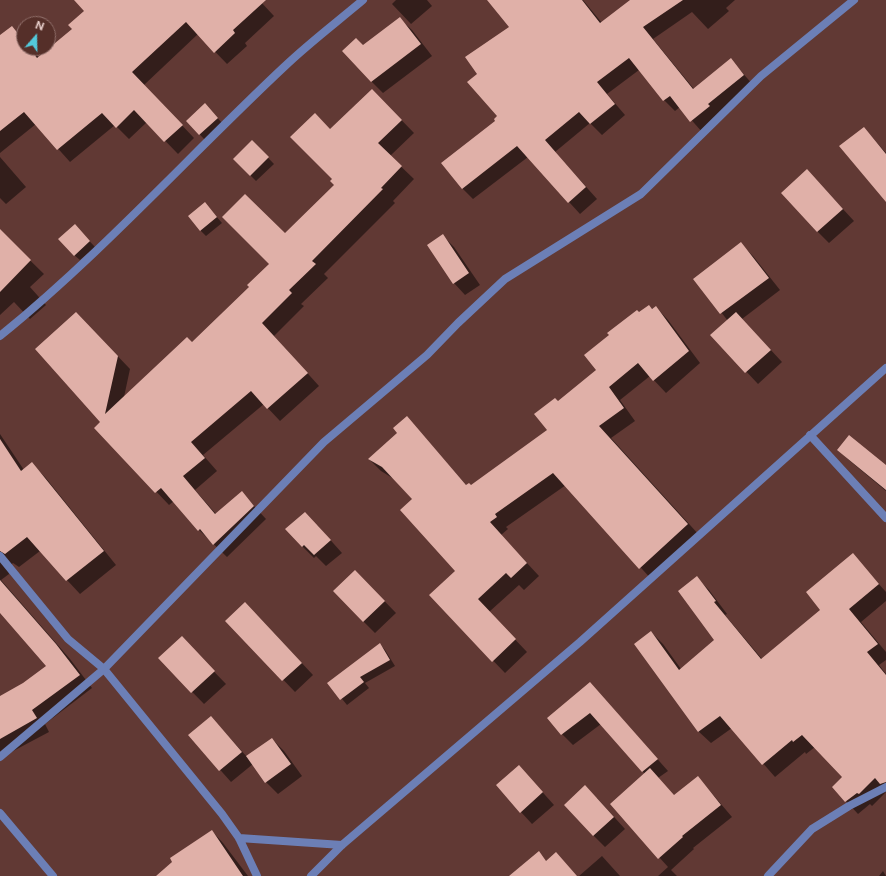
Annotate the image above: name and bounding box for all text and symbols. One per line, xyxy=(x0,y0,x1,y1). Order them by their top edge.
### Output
north arrow xyxy=(16,16,56,56)
text: N xyxy=(34,19,46,33)

